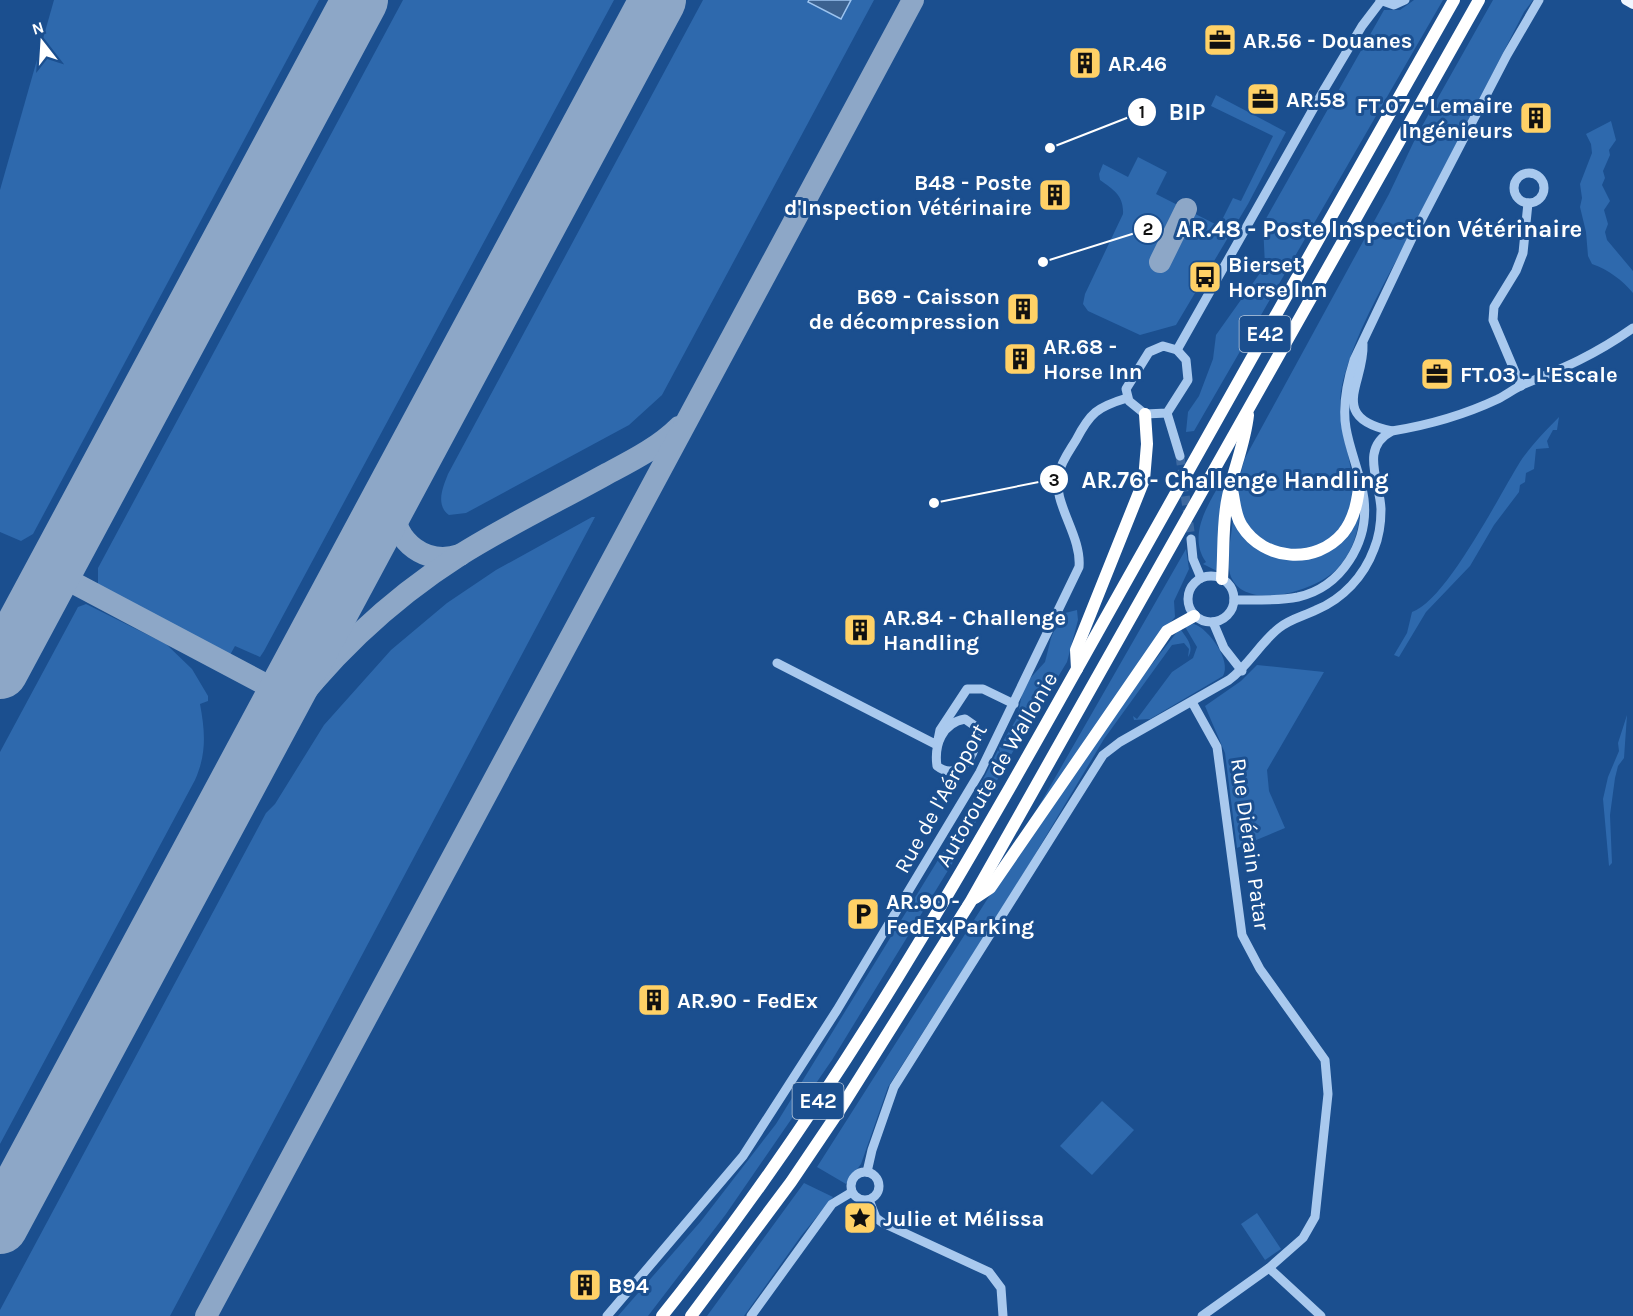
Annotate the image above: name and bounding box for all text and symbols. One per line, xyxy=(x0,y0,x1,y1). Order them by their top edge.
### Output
north arrow xyxy=(12,12,72,72)
text: N xyxy=(29,17,46,39)
office icon: AR.56 - Douanes xyxy=(1202,22,1238,58)
place label: AR.56 - Douanes xyxy=(1243,28,1412,54)
building icon: AR.46 xyxy=(1067,45,1103,81)
place label: AR.46 xyxy=(1108,51,1167,77)
office icon: AR.58 xyxy=(1245,81,1281,117)
place label: AR.58 xyxy=(1286,87,1346,113)
callout: BIP xyxy=(1127,91,1218,133)
place label: FT.07 - Lemaire Ingénieurs xyxy=(1357,93,1513,144)
text: BIP xyxy=(1169,98,1205,126)
building icon: FT.07 - Lemaire Ingénieurs xyxy=(1518,100,1554,136)
text: 1 xyxy=(1139,101,1145,123)
place label: B48 - Poste d'Inspection Vétérinaire xyxy=(784,170,1032,221)
building icon: B48 - Poste d'Inspection Vétérinaire xyxy=(1037,177,1073,213)
callout: AR.48 - Poste Inspection Vétérinaire xyxy=(1133,208,1594,250)
text: AR.48 - Poste Inspection Vétérinaire xyxy=(1176,215,1582,243)
text: 2 xyxy=(1143,218,1153,240)
place label: Bierset Horse Inn xyxy=(1228,252,1328,303)
bus stop icon: Bierset Horse Inn xyxy=(1187,259,1223,295)
place label: B69 - Caisson de décompression xyxy=(809,284,1000,335)
building icon: B69 - Caisson de décompression xyxy=(1005,291,1041,327)
road number: E42 xyxy=(1240,316,1290,352)
place label: AR.68 - Horse Inn xyxy=(1043,334,1143,385)
building icon: AR.68 - Horse Inn xyxy=(1002,341,1038,377)
office icon: FT.03 - L'Escale xyxy=(1419,356,1455,392)
place label: FT.03 - L'Escale xyxy=(1460,362,1618,388)
callout: AR.76 - Challenge Handling xyxy=(1039,458,1401,500)
text: AR.76 - Challenge Handling xyxy=(1081,466,1389,494)
text: 3 xyxy=(1048,469,1060,491)
place label: AR.84 - Challenge Handling xyxy=(883,605,1066,656)
building icon: AR.84 - Challenge Handling xyxy=(842,612,878,648)
street label: Autoroute de Wallonie xyxy=(930,668,1063,871)
street label: Rue de l'Aéroport xyxy=(889,719,993,878)
street label: Rue Diérain Patar xyxy=(1225,756,1275,932)
place label: AR.90 - FedEx Parking xyxy=(886,889,1034,940)
parking icon: AR.90 - FedEx Parking xyxy=(845,896,881,932)
building icon: AR.90 - FedEx xyxy=(636,982,672,1018)
place label: AR.90 - FedEx xyxy=(677,988,818,1014)
road number: E42 xyxy=(792,1083,844,1119)
place icon: Julie et Mélissa xyxy=(842,1200,878,1236)
place label: Julie et Mélissa xyxy=(883,1206,1045,1232)
building icon: B94 xyxy=(567,1267,603,1303)
place label: B94 xyxy=(608,1273,649,1299)

